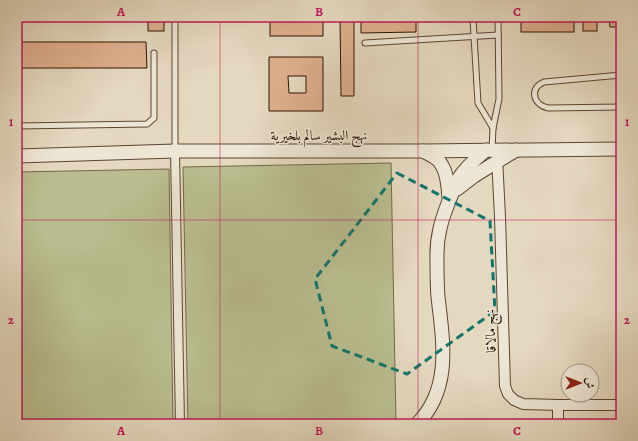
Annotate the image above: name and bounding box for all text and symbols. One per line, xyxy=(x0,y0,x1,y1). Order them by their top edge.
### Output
text: A xyxy=(116,3,126,20)
text: B xyxy=(315,3,323,20)
text: C xyxy=(513,3,521,20)
text: 1 xyxy=(9,113,14,130)
text: 1 xyxy=(625,113,630,130)
street label: نهج البشير سالم بلخيرية xyxy=(271,126,367,148)
street label: نهج مالاقا xyxy=(480,308,504,353)
text: 2 xyxy=(8,311,15,328)
text: 2 xyxy=(624,311,631,328)
north arrow xyxy=(560,363,600,403)
text: ش xyxy=(582,378,597,389)
text: A xyxy=(116,422,126,439)
text: B xyxy=(315,422,323,439)
text: C xyxy=(513,422,521,439)

